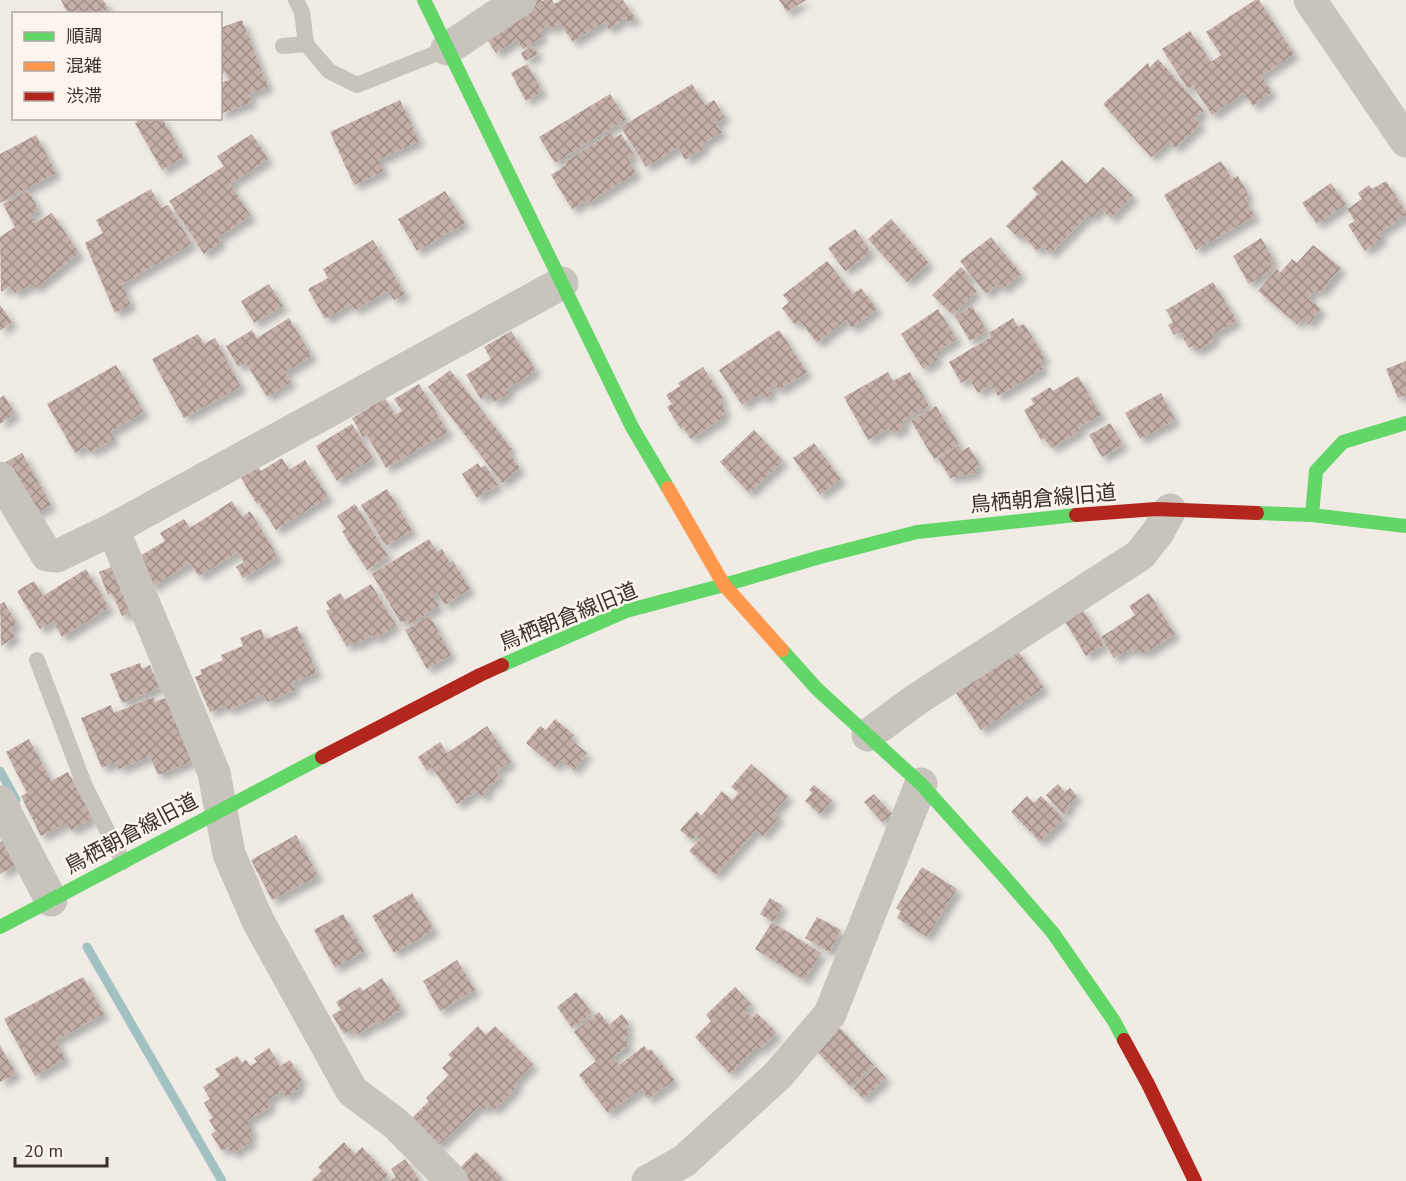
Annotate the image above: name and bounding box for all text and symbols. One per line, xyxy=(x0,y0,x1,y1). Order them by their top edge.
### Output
legend xyxy=(12,12,222,120)
text: 順調 xyxy=(66,24,102,47)
text: 混雑 xyxy=(66,54,102,77)
text: 渋滞 xyxy=(66,84,102,107)
street label: 鳥栖朝倉線旧道 xyxy=(969,478,1117,518)
street label: 鳥栖朝倉線旧道 xyxy=(495,576,641,656)
street label: 鳥栖朝倉線旧道 xyxy=(60,787,202,879)
scale bar xyxy=(15,1130,106,1168)
text: 20 m xyxy=(24,1139,63,1162)

